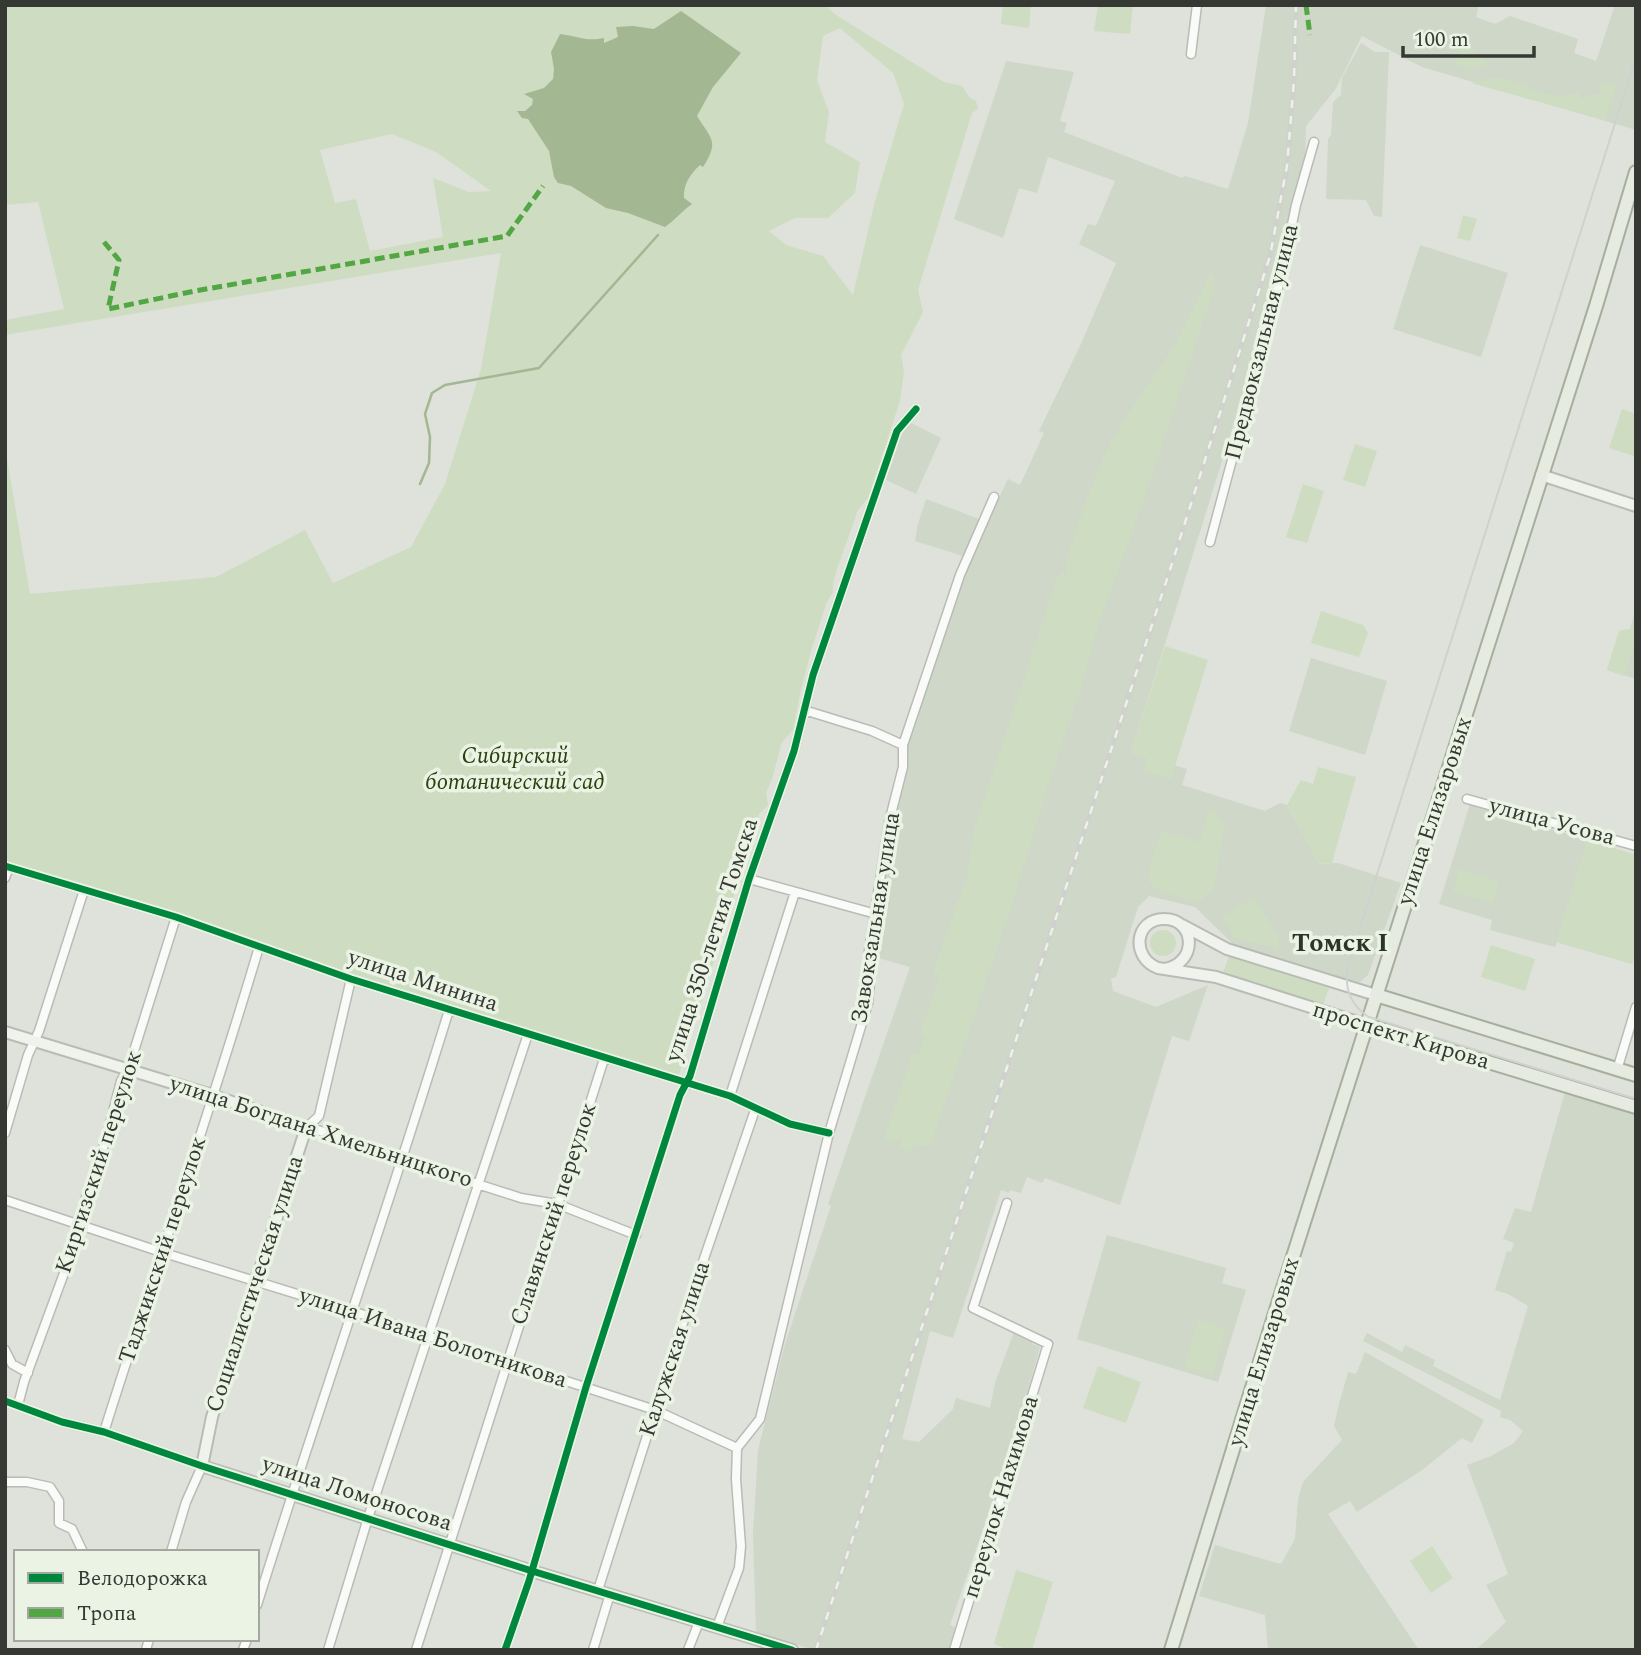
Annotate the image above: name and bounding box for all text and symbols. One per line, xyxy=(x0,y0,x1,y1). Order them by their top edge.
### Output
scale bar xyxy=(1403,14,1534,58)
text: 100 m xyxy=(1414,24,1469,56)
street label: Предвокзальная улица xyxy=(1216,220,1308,464)
street label: улица Елизаровых xyxy=(1388,712,1482,911)
park label: Сибирский ботанический сад xyxy=(425,739,605,800)
street label: улица Усова xyxy=(1484,788,1619,856)
street label: Завокзальная улица xyxy=(842,810,910,1026)
street label: улица 350-летия Томска xyxy=(656,813,768,1068)
district label: Томск I xyxy=(1292,923,1388,963)
street label: улица Минина xyxy=(342,940,503,1022)
street label: проспект Кирова xyxy=(1308,992,1494,1080)
street label: Киргизский переулок xyxy=(46,1046,152,1278)
street label: улица Богдана Хмельницкого xyxy=(164,1066,477,1198)
street label: Славянский переулок xyxy=(501,1098,607,1330)
street label: Таджикский переулок xyxy=(110,1132,216,1368)
street label: Социалистическая улица xyxy=(197,1151,313,1417)
street label: улица Елизаровых xyxy=(1218,1253,1309,1452)
street label: Калужская улица xyxy=(630,1257,720,1441)
street label: улица Ивана Болотникова xyxy=(293,1278,572,1398)
street label: переулок Нахимова xyxy=(954,1391,1048,1603)
street label: улица Ломоносова xyxy=(256,1446,457,1541)
legend xyxy=(14,1550,259,1641)
text: Велодорожка xyxy=(77,1563,208,1595)
text: Тропа xyxy=(77,1598,137,1630)

